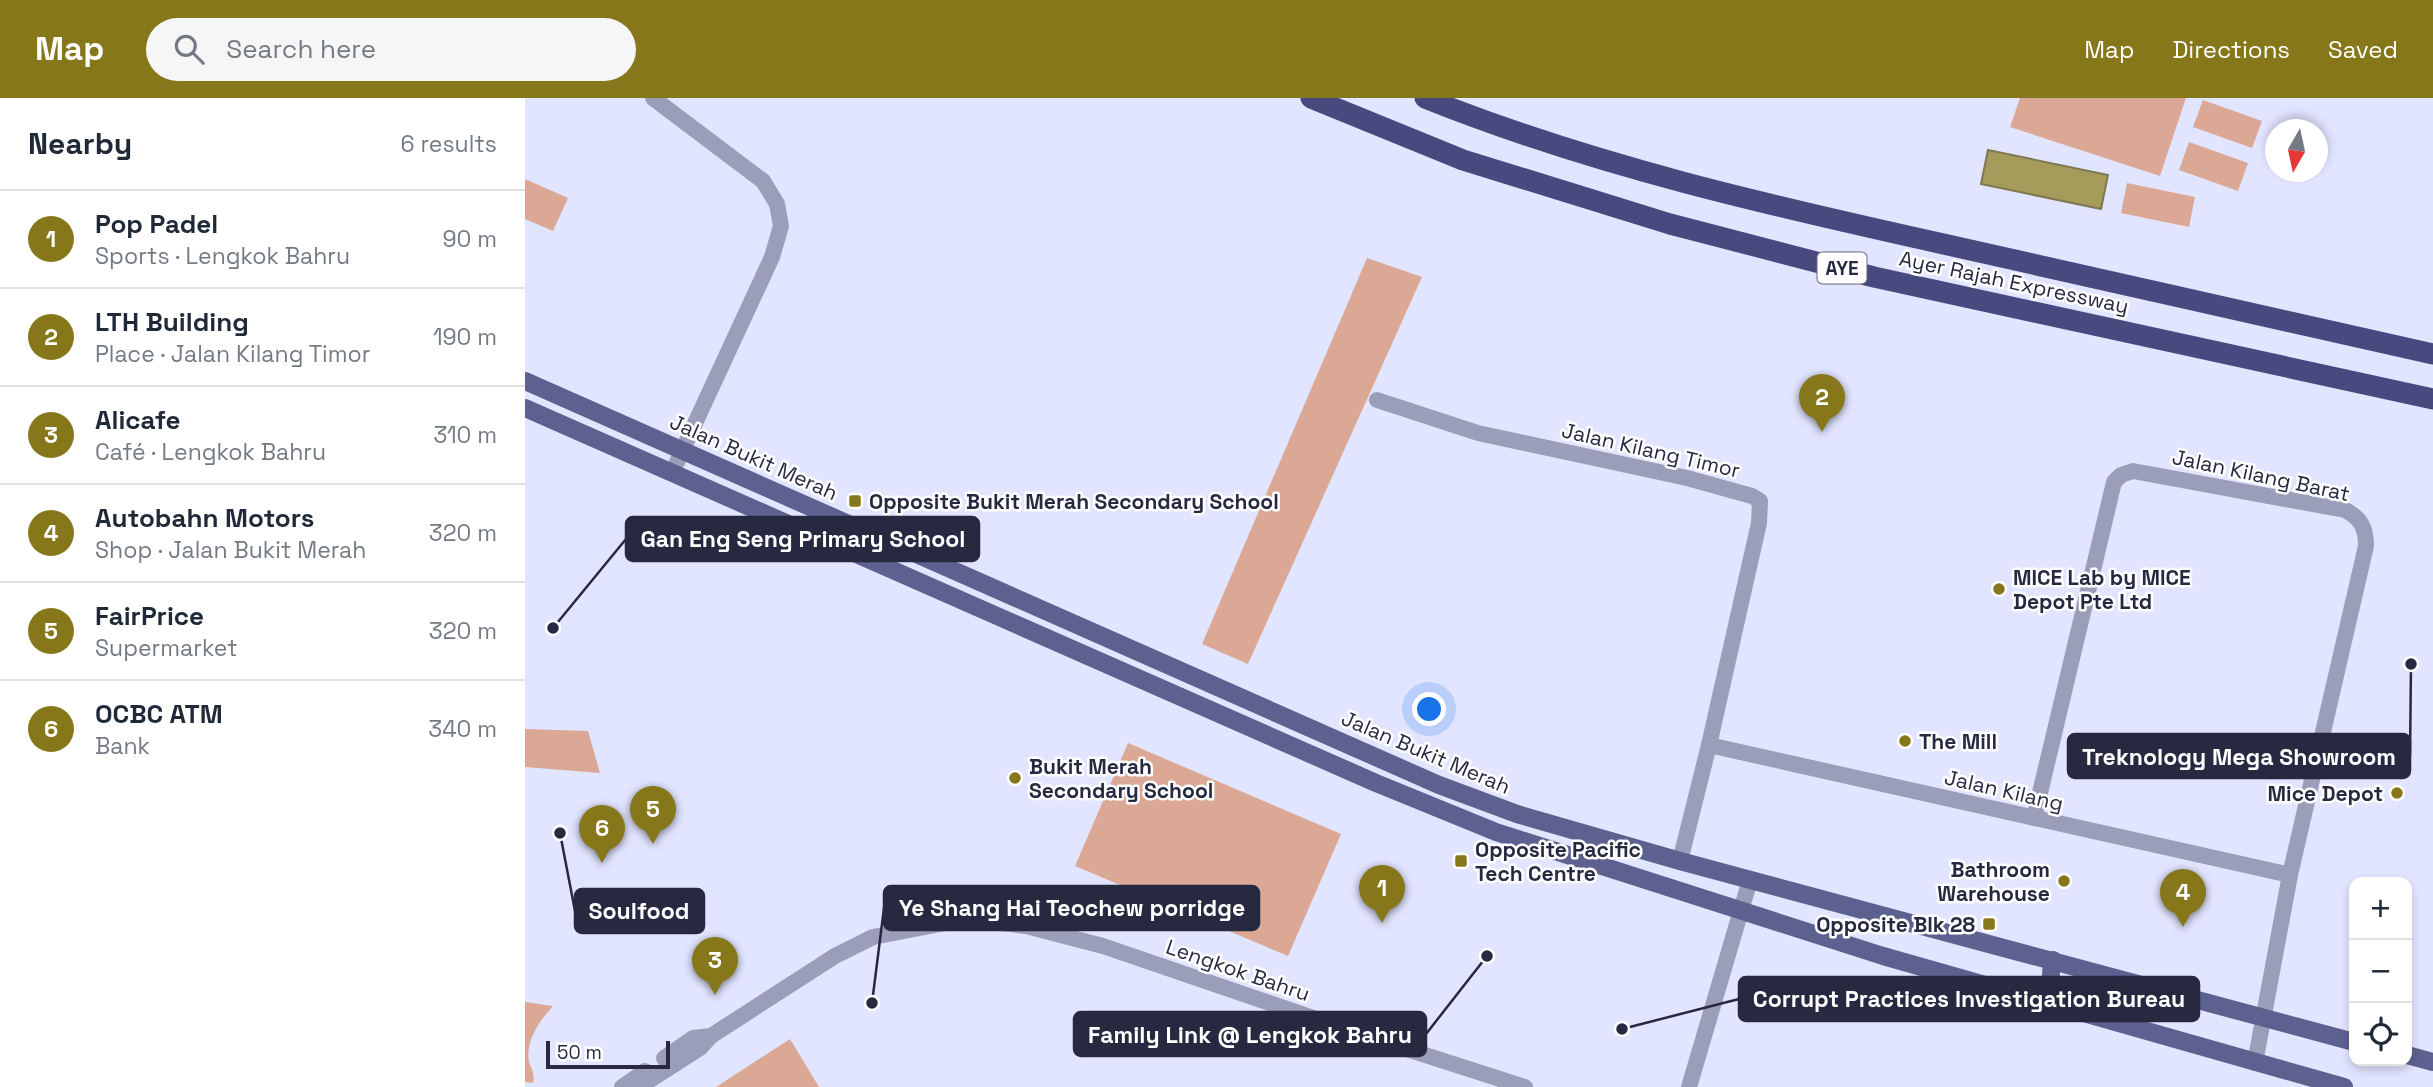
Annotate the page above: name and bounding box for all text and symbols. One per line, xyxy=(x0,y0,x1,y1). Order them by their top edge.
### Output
search box xyxy=(146,18,636,81)
text: Map xyxy=(35,28,104,70)
icon: search xyxy=(170,30,208,68)
text: Search here xyxy=(226,32,376,66)
text: Map xyxy=(2084,34,2134,65)
text: Directions xyxy=(2172,34,2290,65)
text: Saved xyxy=(2328,34,2398,65)
north arrow xyxy=(2265,119,2328,182)
text: Nearby xyxy=(28,124,132,163)
text: 6 results xyxy=(401,129,497,159)
text: Pop Padel xyxy=(95,207,218,241)
text: 1 xyxy=(46,224,56,254)
text: 90 m xyxy=(442,224,497,254)
text: Sports · Lengkok Bahru xyxy=(95,241,350,271)
street label: Ayer Rajah Expressway xyxy=(1897,244,2131,320)
road number: AYE xyxy=(1817,252,1867,284)
text: LTH Building xyxy=(95,305,249,339)
text: 2 xyxy=(44,322,58,352)
text: 190 m xyxy=(433,322,497,352)
text: Place · Jalan Kilang Timor xyxy=(95,339,370,369)
pin: 2 xyxy=(1799,374,1845,432)
text: Alicafe xyxy=(95,403,181,437)
street label: Jalan Bukit Merah xyxy=(666,408,842,506)
street label: Jalan Kilang Timor xyxy=(1559,416,1743,484)
text: 3 xyxy=(44,420,58,450)
text: 310 m xyxy=(433,420,497,450)
text: Café · Lengkok Bahru xyxy=(95,437,326,467)
street label: Jalan Kilang Barat xyxy=(2170,443,2352,507)
place label: Opposite Bukit Merah Secondary School xyxy=(869,488,1279,515)
marker: Opposite Bukit Merah Secondary School xyxy=(847,493,863,509)
text: Autobahn Motors xyxy=(95,501,314,535)
callout: Gan Eng Seng Primary School xyxy=(626,517,979,561)
text: 4 xyxy=(44,518,58,548)
text: 320 m xyxy=(429,518,497,548)
text: Gan Eng Seng Primary School xyxy=(641,524,965,554)
text: Shop · Jalan Bukit Merah xyxy=(95,535,366,565)
place label: MICE Lab by MICE Depot Pte Ltd xyxy=(2013,564,2191,615)
marker: MICE Lab by MICE Depot Pte Ltd xyxy=(1991,581,2007,597)
text: FairPrice xyxy=(95,599,204,633)
text: 5 xyxy=(44,616,58,646)
text: 320 m xyxy=(429,616,497,646)
text: Supermarket xyxy=(95,633,237,663)
your location xyxy=(1412,692,1446,726)
text: OCBC ATM xyxy=(95,697,223,731)
street label: Jalan Bukit Merah xyxy=(1337,704,1515,800)
text: 6 xyxy=(44,714,58,744)
text: 340 m xyxy=(428,714,497,744)
place label: The Mill xyxy=(1919,728,1997,755)
text: Bank xyxy=(95,731,150,761)
marker: The Mill xyxy=(1897,733,1913,749)
callout: Treknology Mega Showroom xyxy=(2068,734,2410,778)
text: Treknology Mega Showroom xyxy=(2082,742,2396,772)
place label: Bukit Merah Secondary School xyxy=(1029,753,1213,804)
street label: Jalan Kilang xyxy=(1942,763,2066,817)
marker: Bukit Merah Secondary School xyxy=(1007,770,1023,786)
place label: Mice Depot xyxy=(2268,780,2383,807)
marker: Mice Depot xyxy=(2389,785,2405,801)
pin: 5 xyxy=(630,786,676,844)
pin: 6 xyxy=(579,805,625,863)
place label: Opposite Pacific Tech Centre xyxy=(1475,836,1641,887)
marker: Opposite Pacific Tech Centre xyxy=(1453,853,1469,869)
place label: Bathroom Warehouse xyxy=(1937,856,2050,907)
pin: 1 xyxy=(1359,865,1405,923)
pin: 4 xyxy=(2160,869,2206,927)
marker: Bathroom Warehouse xyxy=(2056,873,2072,889)
map controls xyxy=(2349,877,2412,1066)
button: + xyxy=(2349,877,2412,940)
callout: Ye Shang Hai Teochew porridge xyxy=(884,886,1259,930)
callout: Soulfood xyxy=(575,889,704,933)
text: Ye Shang Hai Teochew porridge xyxy=(899,893,1245,923)
text: Soulfood xyxy=(589,896,689,926)
place label: Opposite Blk 28 xyxy=(1816,911,1975,938)
marker: Opposite Blk 28 xyxy=(1981,916,1997,932)
street label: Lengkok Bahru xyxy=(1163,933,1313,1007)
pin: 3 xyxy=(692,937,738,995)
button: − xyxy=(2349,940,2412,1003)
callout: Corrupt Practices Investigation Bureau xyxy=(1739,977,2199,1021)
text: Corrupt Practices Investigation Bureau xyxy=(1753,984,2185,1014)
button: locate xyxy=(2349,1003,2412,1066)
callout: Family Link @ Lengkok Bahru xyxy=(1074,1012,1426,1056)
text: Family Link @ Lengkok Bahru xyxy=(1088,1020,1412,1050)
scale bar xyxy=(546,1038,670,1070)
text: 50 m xyxy=(557,1040,602,1065)

